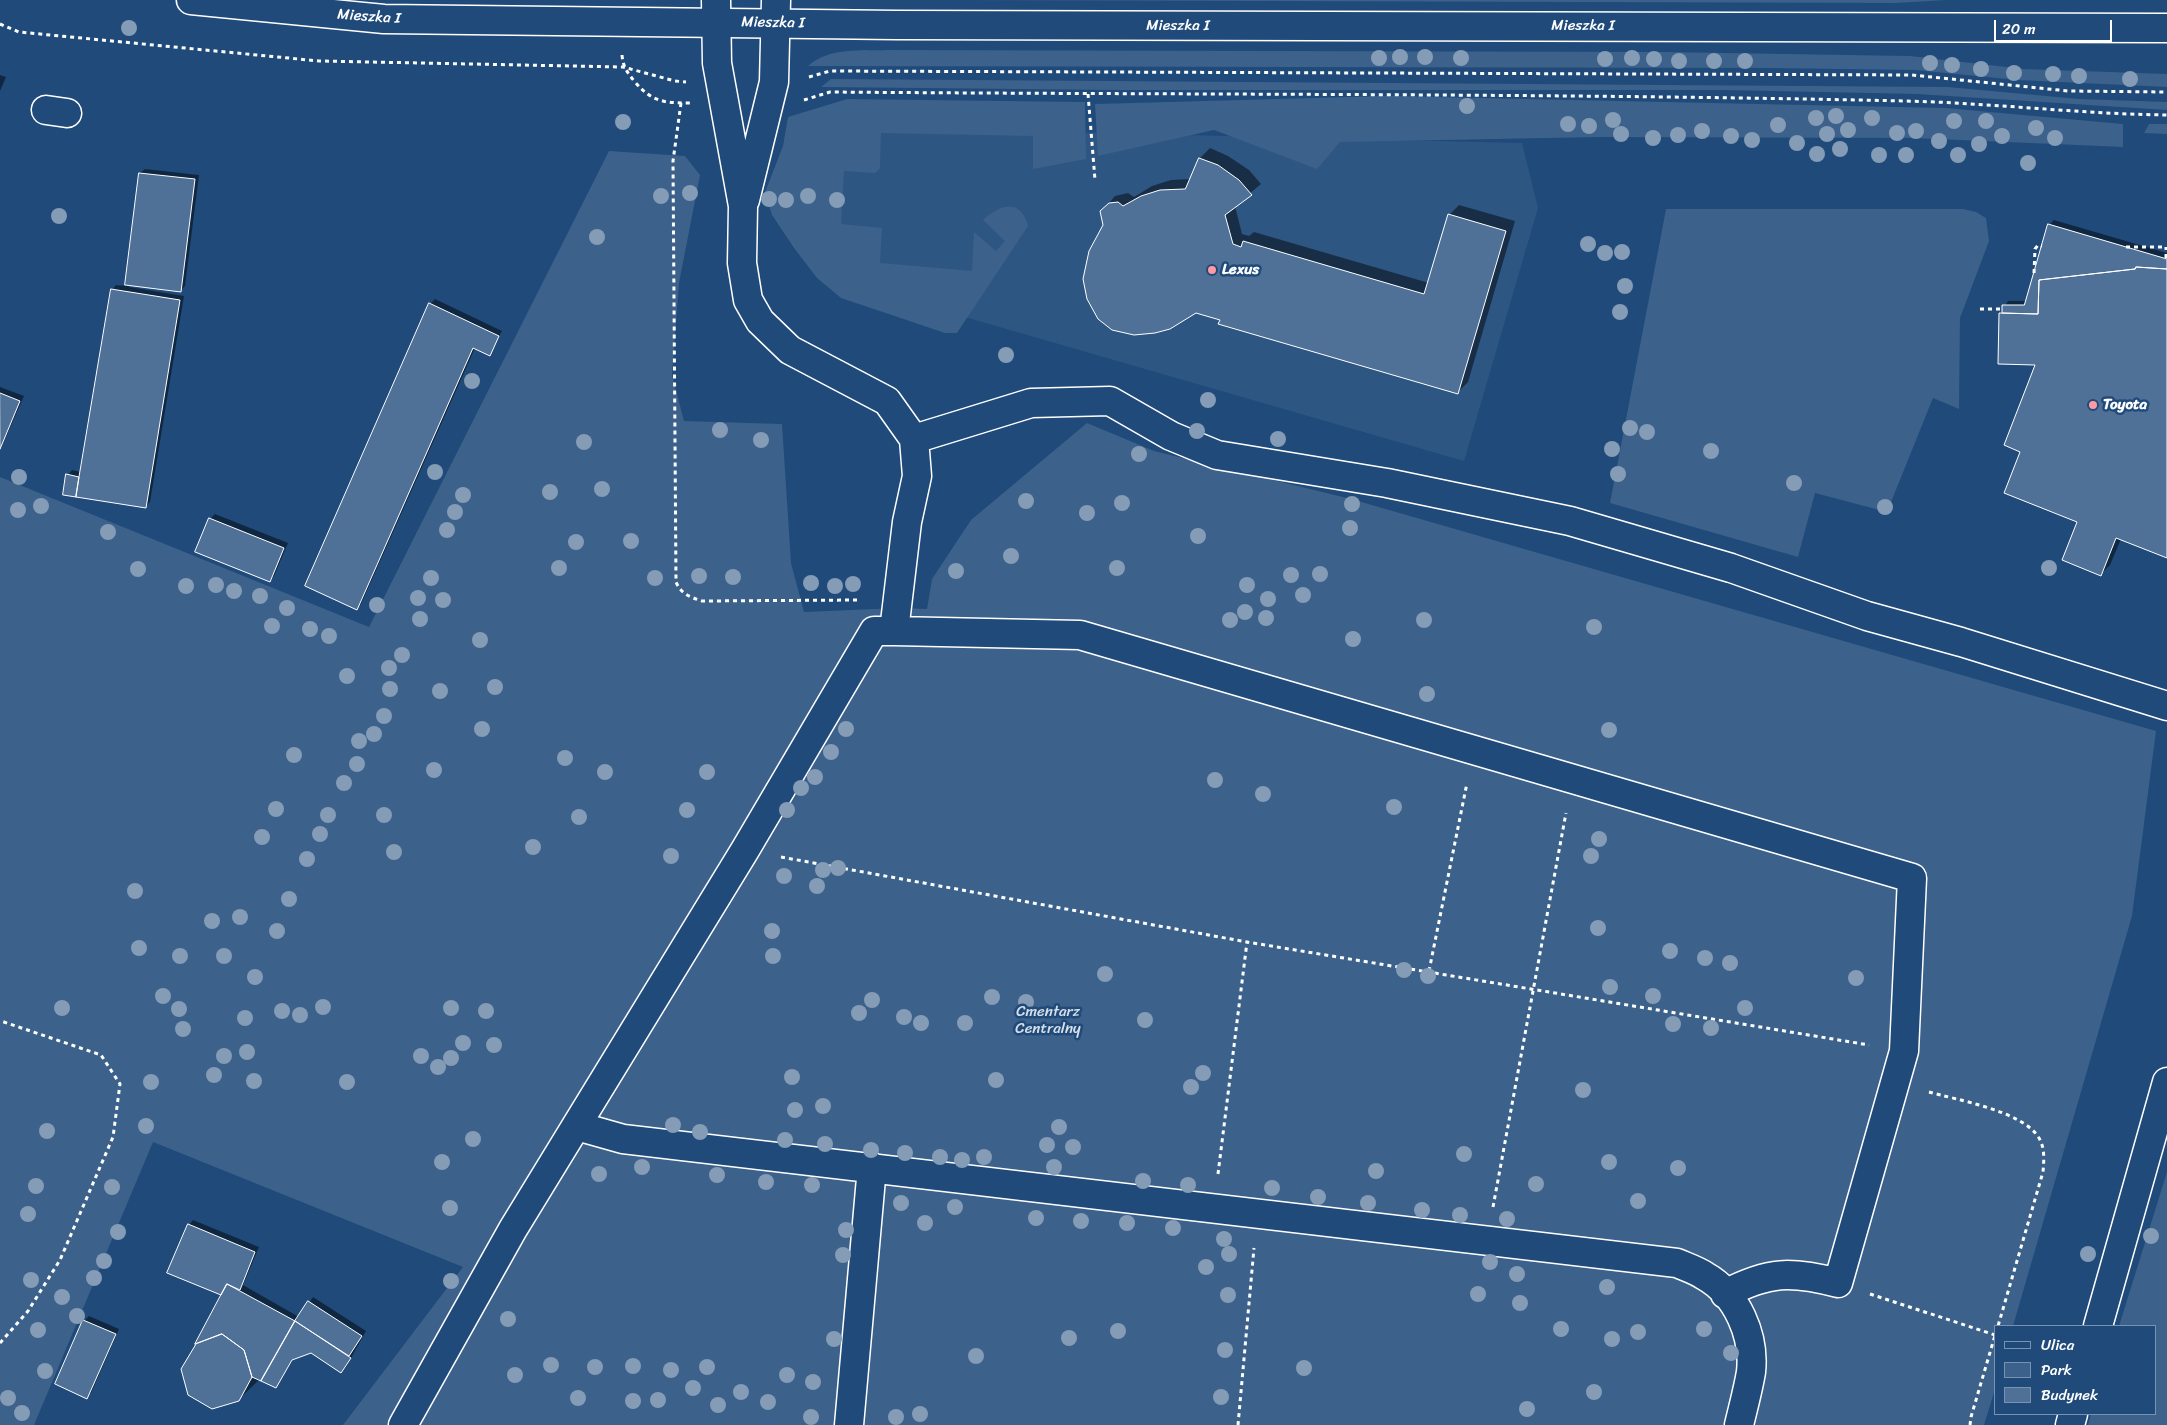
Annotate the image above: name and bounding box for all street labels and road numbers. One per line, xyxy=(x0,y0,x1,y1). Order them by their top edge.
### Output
street label: Mieszka I xyxy=(337,6,401,28)
street label: Mieszka I xyxy=(741,13,805,33)
street label: Mieszka I xyxy=(1146,17,1210,35)
street label: Mieszka I xyxy=(1551,17,1615,35)

